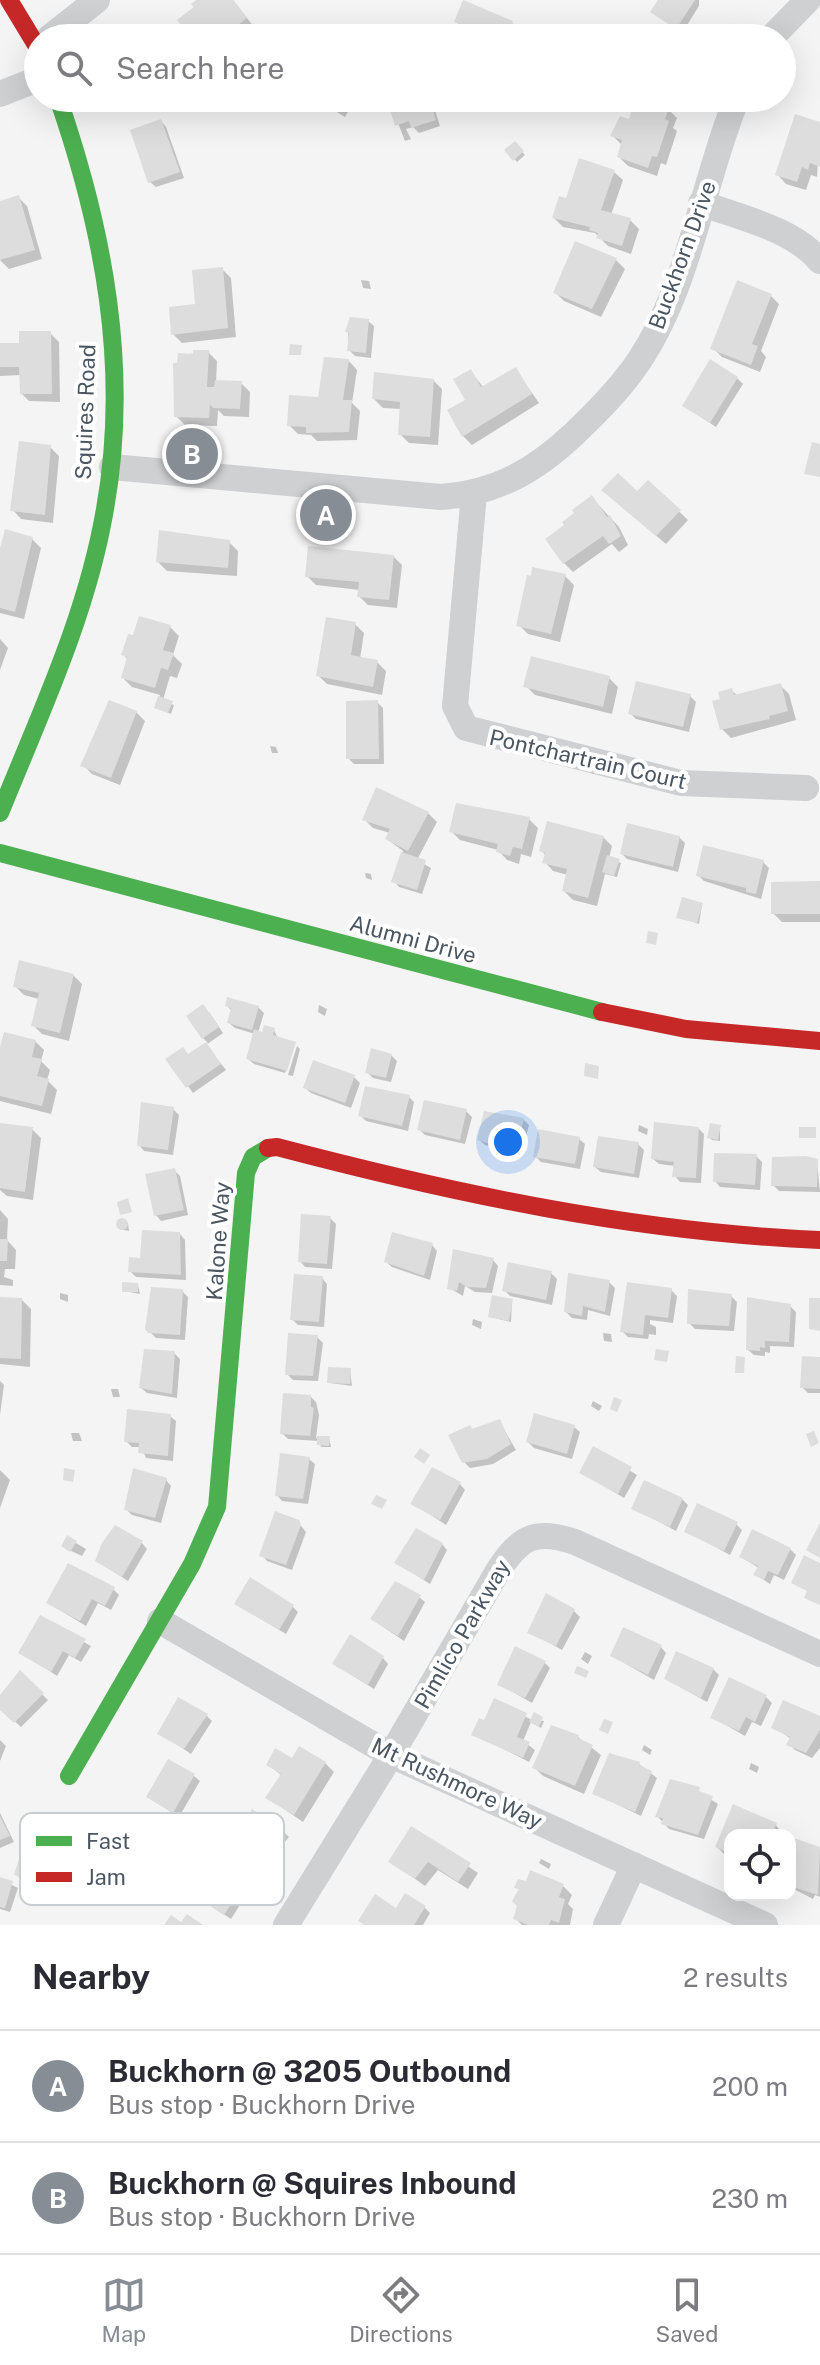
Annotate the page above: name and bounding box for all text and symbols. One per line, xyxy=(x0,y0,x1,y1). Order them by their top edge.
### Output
search box xyxy=(24,24,796,112)
icon: search xyxy=(52,46,96,90)
text: Search here xyxy=(116,50,284,86)
street label: Buckhorn Drive xyxy=(643,177,721,333)
street label: Squires Road xyxy=(70,344,100,480)
pin: B xyxy=(166,424,218,484)
pin: A xyxy=(300,485,352,545)
street label: Pontchartrain Court xyxy=(487,724,689,794)
street label: Alumni Drive xyxy=(347,910,479,968)
your location xyxy=(488,1122,528,1162)
street label: Kalone Way xyxy=(201,1181,235,1301)
street label: Pimlico Parkway xyxy=(409,1555,515,1713)
street label: Mt Rushmore Way xyxy=(368,1732,547,1834)
legend xyxy=(20,1813,284,1905)
text: Fast xyxy=(86,1828,130,1854)
map controls xyxy=(724,1829,796,1901)
button: locate xyxy=(724,1829,796,1901)
text: Jam xyxy=(86,1864,126,1890)
text: Nearby xyxy=(32,1957,150,1997)
text: 2 results xyxy=(683,1962,788,1993)
text: Buckhorn @ 3205 Outbound xyxy=(108,2053,511,2089)
text: A xyxy=(49,2071,67,2102)
text: 200 m xyxy=(712,2071,788,2102)
text: Bus stop · Buckhorn Drive xyxy=(108,2089,415,2120)
text: Buckhorn @ Squires Inbound xyxy=(108,2165,517,2201)
text: B xyxy=(49,2183,67,2214)
text: 230 m xyxy=(712,2183,788,2214)
text: Bus stop · Buckhorn Drive xyxy=(108,2201,415,2232)
tab: Map xyxy=(102,2273,146,2347)
tab: Directions xyxy=(349,2273,453,2347)
tab: Saved xyxy=(656,2273,718,2347)

